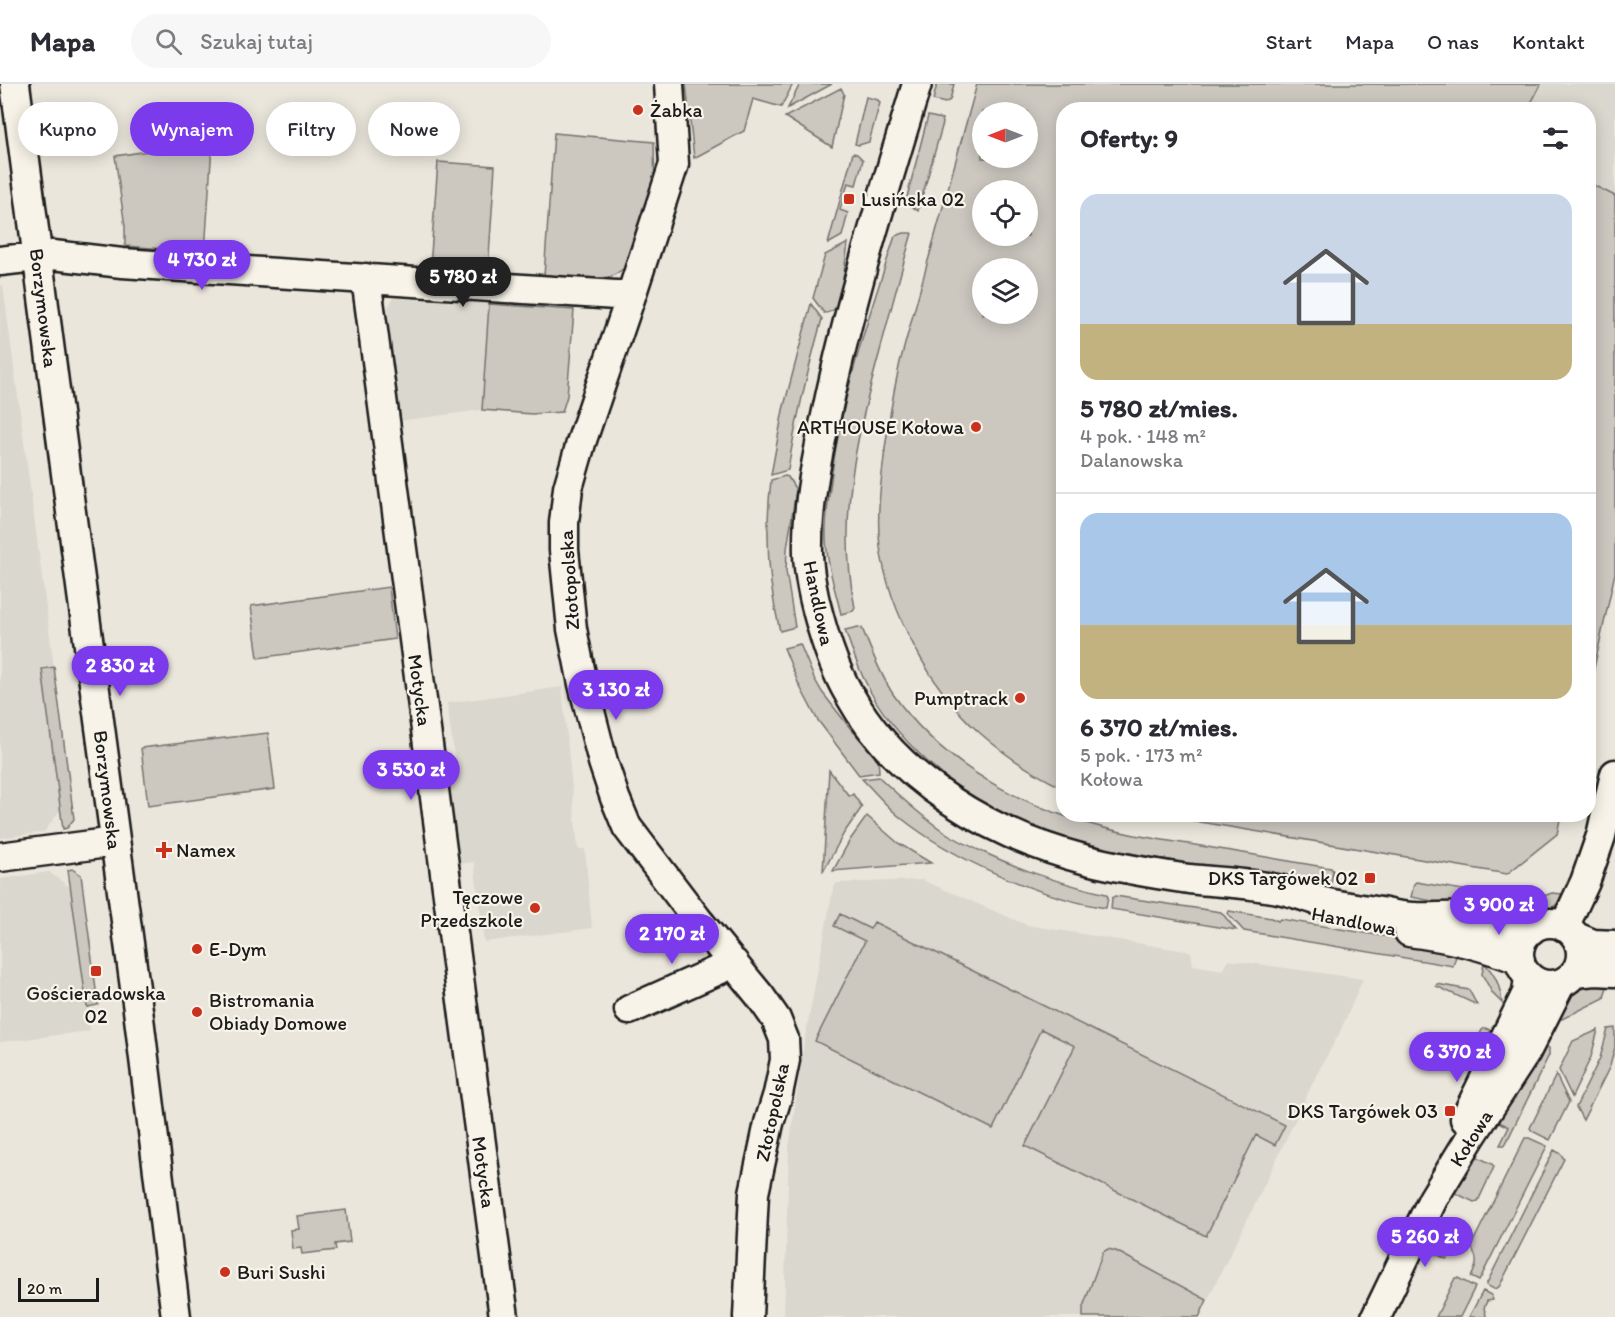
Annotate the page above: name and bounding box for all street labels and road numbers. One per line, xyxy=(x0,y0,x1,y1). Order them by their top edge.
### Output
street label: Borzymowska xyxy=(25,247,63,370)
street label: Złotopolska xyxy=(553,529,584,631)
street label: Handlowa xyxy=(798,558,840,648)
street label: Motycka xyxy=(403,653,437,728)
street label: Borzymowska xyxy=(89,729,127,852)
street label: Handlowa xyxy=(1309,901,1399,941)
street label: Złotopolska xyxy=(750,1060,794,1163)
street label: Kołowa xyxy=(1444,1104,1498,1171)
street label: Motycka xyxy=(467,1135,501,1210)

